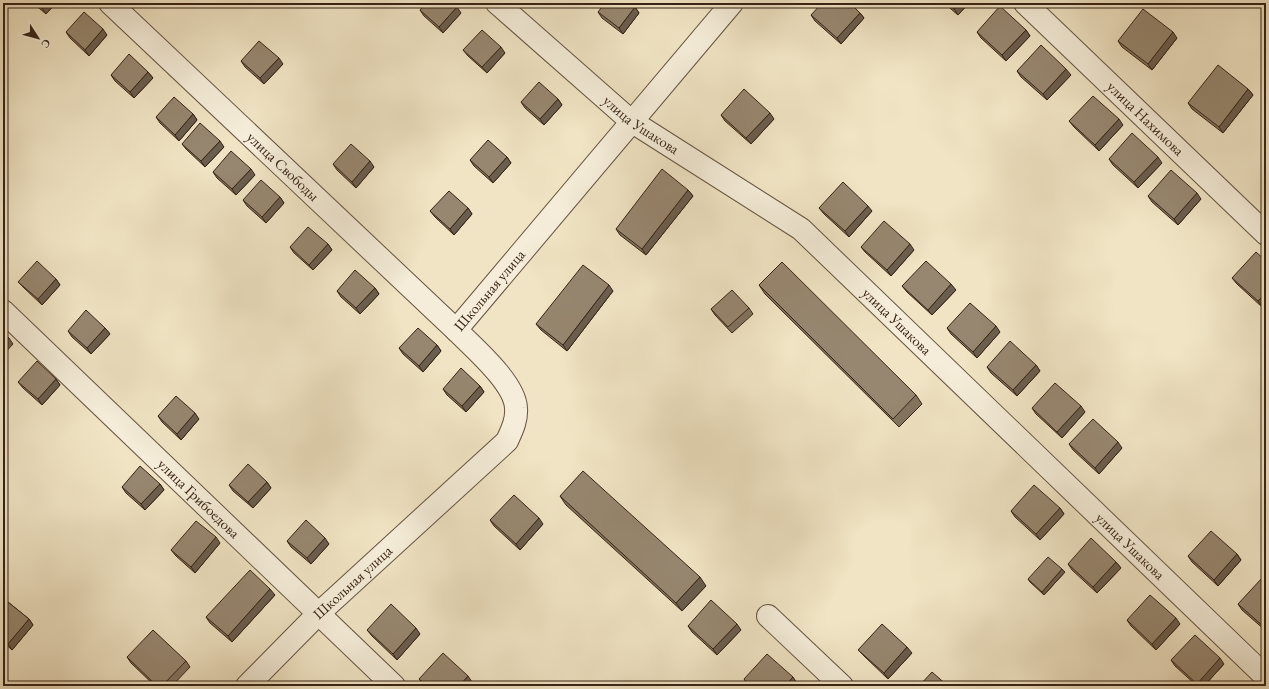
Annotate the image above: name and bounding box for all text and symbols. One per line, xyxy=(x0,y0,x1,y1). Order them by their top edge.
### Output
north arrow xyxy=(18,18,58,58)
text: С xyxy=(38,37,54,51)
street label: улица Нахимова xyxy=(1103,77,1189,160)
street label: улица Ушакова xyxy=(599,91,683,158)
street label: улица Свободы xyxy=(243,127,324,205)
street label: Школьная улица xyxy=(449,245,529,335)
street label: улица Ушакова xyxy=(858,283,936,359)
street label: улица Грибоедова xyxy=(154,454,244,542)
street label: улица Ушакова xyxy=(1092,508,1169,584)
street label: Школьная улица xyxy=(309,541,396,623)

